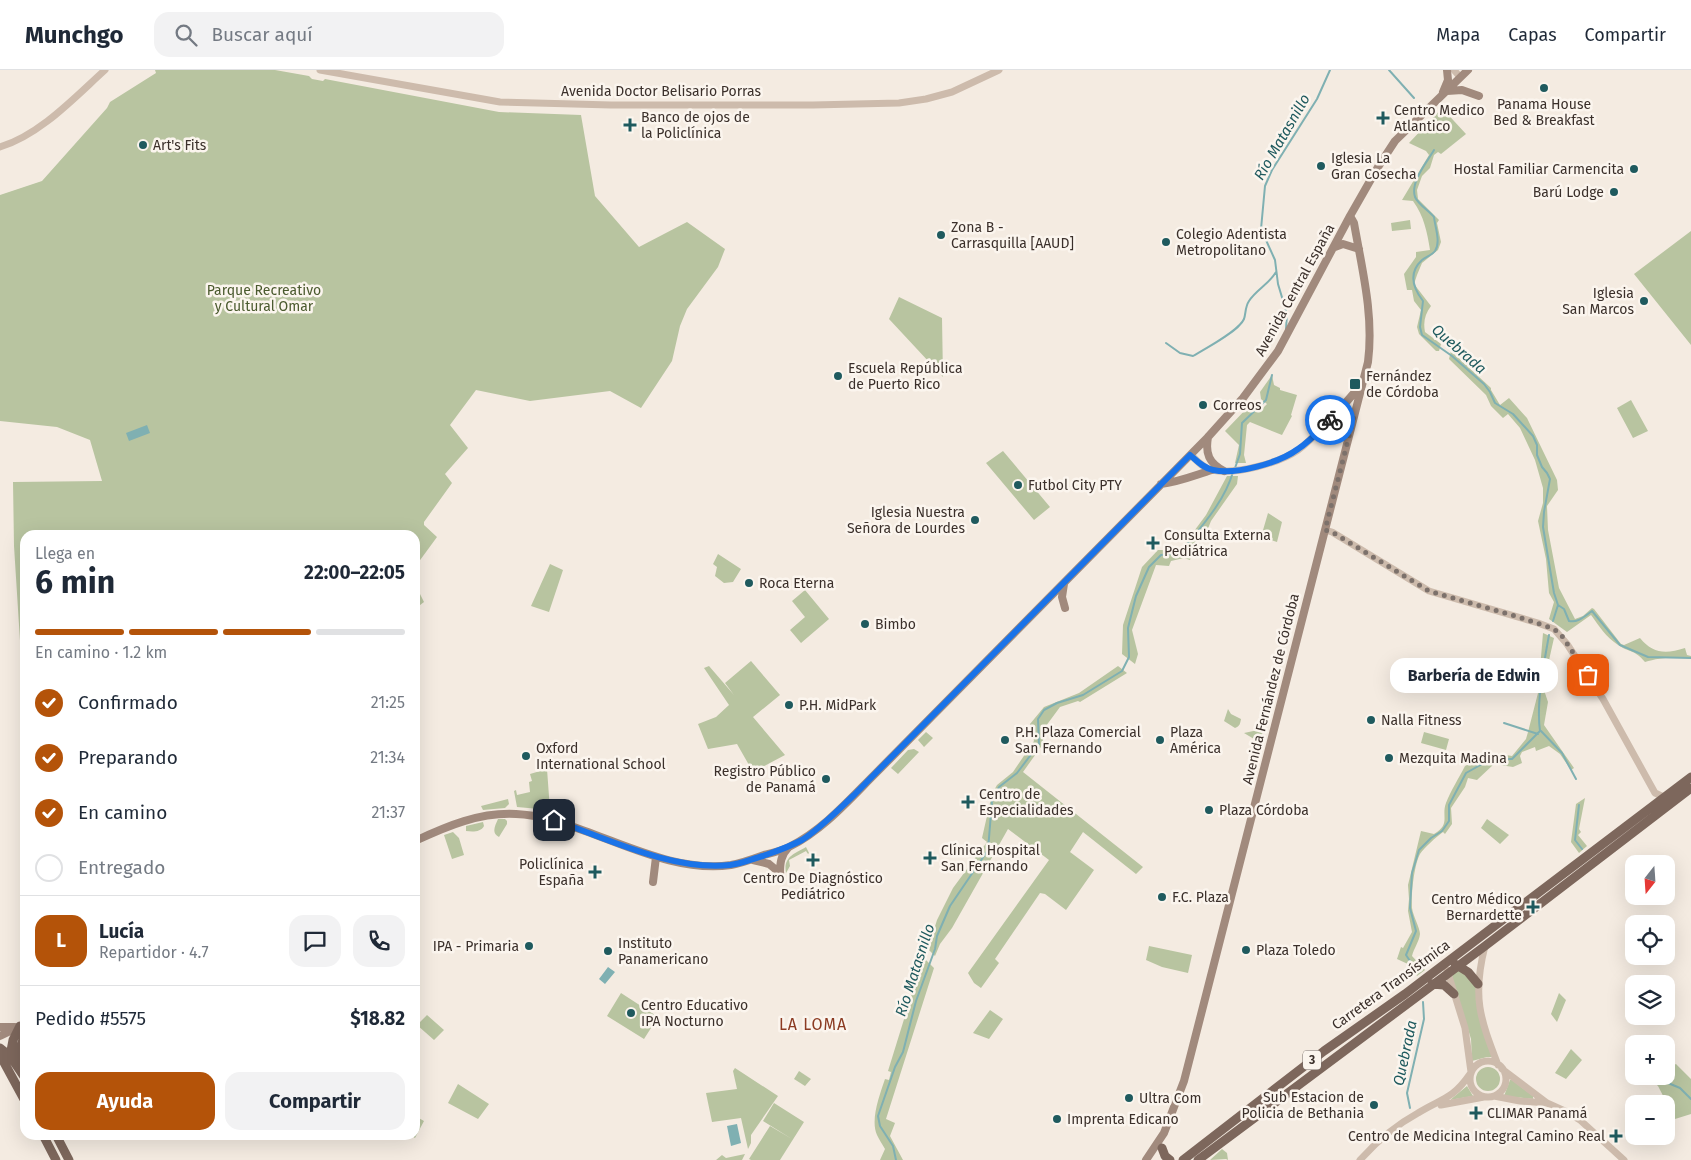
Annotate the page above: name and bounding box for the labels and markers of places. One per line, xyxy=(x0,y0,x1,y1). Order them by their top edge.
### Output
marker: Panama House Bed & Breakfast xyxy=(1538,82,1550,94)
place label: Panama House Bed & Breakfast xyxy=(1493,96,1596,129)
place label: Centro Medico Atlantico xyxy=(1394,102,1485,135)
place label: Banco de ojos de la Policlínica xyxy=(641,109,750,142)
marker: Centro Medico Atlantico xyxy=(1376,111,1390,125)
marker: Banco de ojos de la Policlínica xyxy=(623,118,637,132)
place label: Art's Fits xyxy=(153,137,207,154)
marker: Art's Fits xyxy=(137,139,149,151)
place label: Iglesia La Gran Cosecha xyxy=(1331,150,1417,183)
marker: Iglesia La Gran Cosecha xyxy=(1315,160,1327,172)
place label: Hostal Familiar Carmencita xyxy=(1453,161,1624,178)
marker: Hostal Familiar Carmencita xyxy=(1628,163,1640,175)
place label: Barú Lodge xyxy=(1533,184,1604,201)
marker: Barú Lodge xyxy=(1608,186,1620,198)
place label: Zona B - Carrasquilla [AAUD] xyxy=(951,219,1074,252)
place label: Colegio Adentista Metropolitano xyxy=(1176,226,1287,259)
marker: Zona B - Carrasquilla [AAUD] xyxy=(935,229,947,241)
marker: Colegio Adentista Metropolitano xyxy=(1160,236,1172,248)
place label: Iglesia San Marcos xyxy=(1562,285,1634,318)
marker: Iglesia San Marcos xyxy=(1638,295,1650,307)
place label: Escuela República de Puerto Rico xyxy=(848,360,963,393)
place label: Fernández de Córdoba xyxy=(1366,368,1439,401)
marker: Escuela República de Puerto Rico xyxy=(832,370,844,382)
marker: Fernández de Córdoba xyxy=(1348,377,1362,391)
place label: Correos xyxy=(1213,397,1262,414)
marker: Correos xyxy=(1197,399,1209,411)
place label: Futbol City PTY xyxy=(1028,477,1122,494)
marker: Futbol City PTY xyxy=(1012,479,1024,491)
place label: Iglesia Nuestra Señora de Lourdes xyxy=(847,504,965,537)
marker: Iglesia Nuestra Señora de Lourdes xyxy=(969,514,981,526)
place label: Consulta Externa Pediátrica xyxy=(1164,527,1271,560)
marker: Consulta Externa Pediátrica xyxy=(1146,536,1160,550)
place label: Roca Eterna xyxy=(759,575,834,592)
marker: Roca Eterna xyxy=(743,577,755,589)
place label: Bimbo xyxy=(875,616,916,633)
marker: Bimbo xyxy=(859,618,871,630)
pin xyxy=(1567,654,1609,696)
callout: Barbería de Edwin xyxy=(1390,658,1558,692)
place label: P.H. MidPark xyxy=(799,697,877,714)
marker: P.H. MidPark xyxy=(783,699,795,711)
place label: Nalla Fitness xyxy=(1381,712,1462,729)
marker: Nalla Fitness xyxy=(1365,714,1377,726)
place label: P.H. Plaza Comercial San Fernando xyxy=(1015,724,1141,757)
place label: Plaza América xyxy=(1170,724,1221,757)
marker: P.H. Plaza Comercial San Fernando xyxy=(999,734,1011,746)
marker: Plaza América xyxy=(1154,734,1166,746)
place label: Oxford International School xyxy=(536,740,666,773)
marker: Oxford International School xyxy=(520,750,532,762)
place label: Mezquita Madina xyxy=(1399,750,1507,767)
marker: Mezquita Madina xyxy=(1383,752,1395,764)
place label: Registro Público de Panamá xyxy=(714,763,816,796)
marker: Registro Público de Panamá xyxy=(820,773,832,785)
place label: Centro de Especialidades xyxy=(979,786,1074,819)
marker: Centro de Especialidades xyxy=(961,795,975,809)
pin xyxy=(533,799,575,841)
place label: Plaza Córdoba xyxy=(1219,802,1309,819)
marker: Plaza Córdoba xyxy=(1203,804,1215,816)
place label: Clínica Hospital San Fernando xyxy=(941,842,1040,875)
marker: Clínica Hospital San Fernando xyxy=(923,851,937,865)
marker: Centro De Diagnóstico Pediátrico xyxy=(806,853,820,867)
place label: Policlínica España xyxy=(519,856,584,889)
marker: Policlínica España xyxy=(588,865,602,879)
place label: Centro De Diagnóstico Pediátrico xyxy=(743,870,883,903)
place label: F.C. Plaza xyxy=(1172,889,1229,906)
marker: F.C. Plaza xyxy=(1156,891,1168,903)
place label: Centro Médico Bernardette xyxy=(1431,891,1522,924)
marker: Centro Médico Bernardette xyxy=(1526,900,1540,914)
place label: Instituto Panamericano xyxy=(618,935,708,968)
place label: IPA - Primaria xyxy=(433,938,519,955)
marker: IPA - Primaria xyxy=(523,940,535,952)
place label: Plaza Toledo xyxy=(1256,942,1336,959)
marker: Plaza Toledo xyxy=(1240,944,1252,956)
marker: Instituto Panamericano xyxy=(602,945,614,957)
place label: Centro Educativo IPA Nocturno xyxy=(641,997,748,1030)
marker: Centro Educativo IPA Nocturno xyxy=(625,1007,637,1019)
place label: Sub Estacion de Policia de Bethania xyxy=(1242,1089,1364,1122)
place label: Ultra Com xyxy=(1139,1090,1201,1107)
marker: Ultra Com xyxy=(1123,1092,1135,1104)
marker: Sub Estacion de Policia de Bethania xyxy=(1368,1099,1380,1111)
place label: CLIMAR Panamá xyxy=(1487,1105,1587,1122)
marker: CLIMAR Panamá xyxy=(1469,1106,1483,1120)
place label: Imprenta Edicano xyxy=(1067,1111,1179,1128)
marker: Imprenta Edicano xyxy=(1051,1113,1063,1125)
place label: Centro de Medicina Integral Camino Real xyxy=(1348,1128,1605,1145)
marker: Centro de Medicina Integral Camino Real xyxy=(1609,1129,1623,1143)

